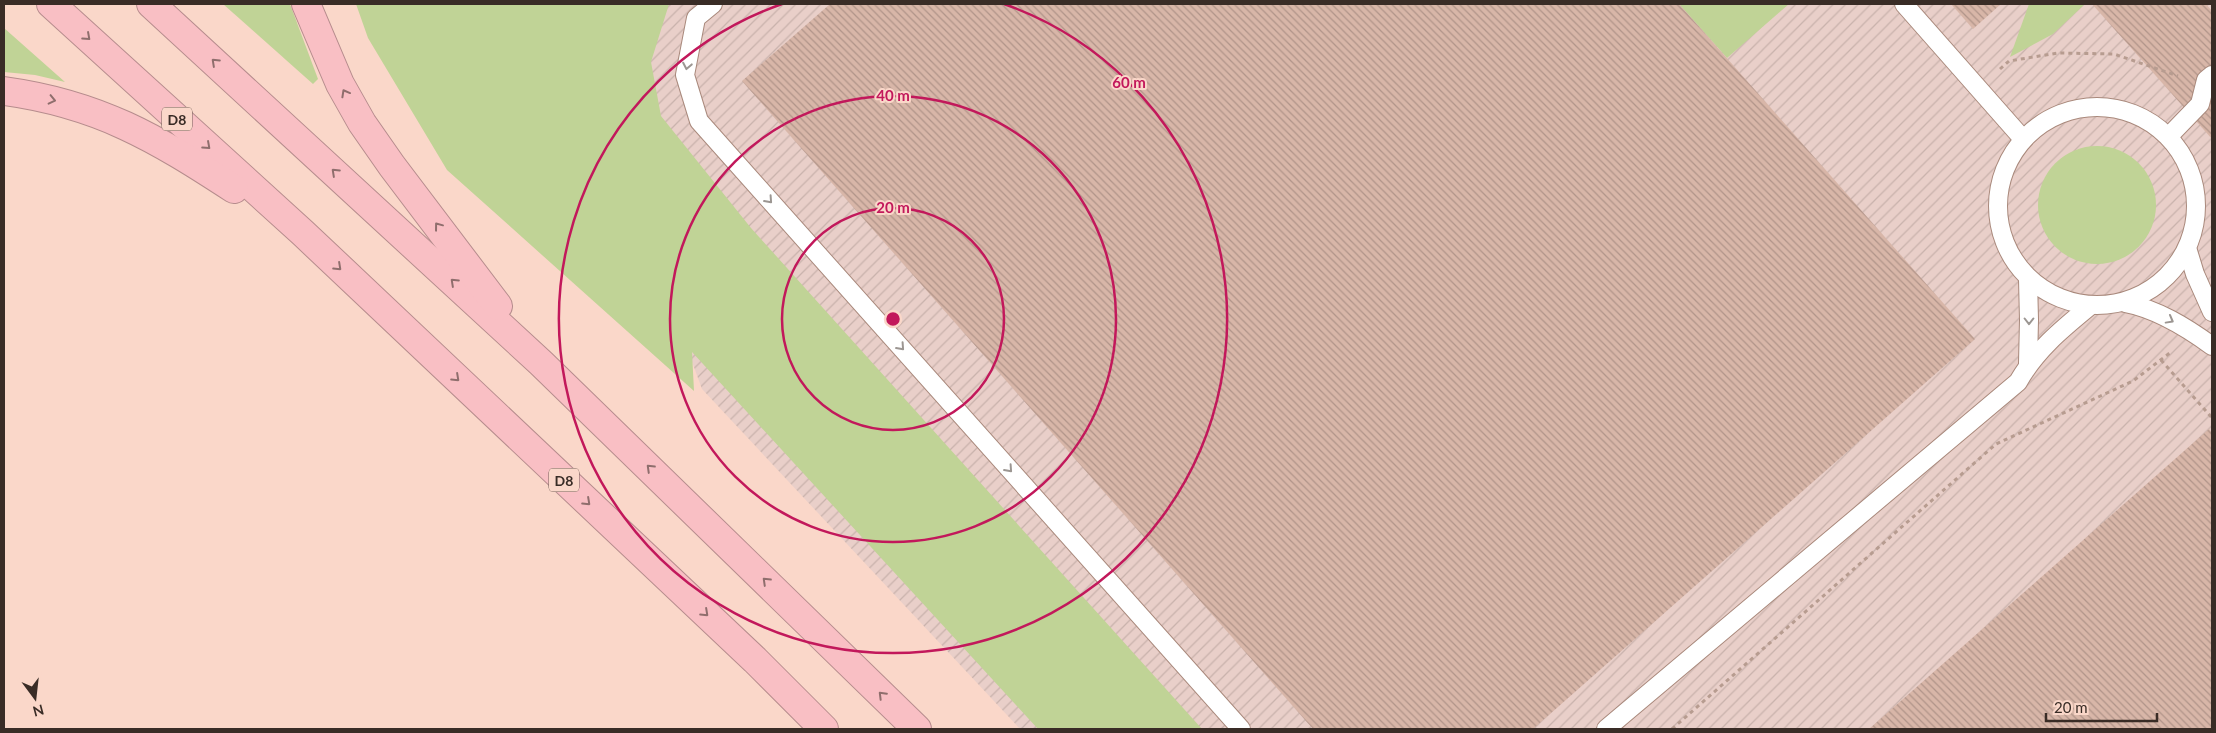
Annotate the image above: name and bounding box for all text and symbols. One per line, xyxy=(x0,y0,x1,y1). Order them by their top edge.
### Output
one-way arrow xyxy=(81,31,90,40)
one-way arrow xyxy=(212,59,221,68)
one-way arrow xyxy=(682,62,692,71)
text: 60 m xyxy=(1112,73,1146,91)
text: 40 m xyxy=(876,86,910,104)
one-way arrow xyxy=(342,89,352,98)
one-way arrow xyxy=(47,94,56,105)
road number: D8 xyxy=(162,108,192,130)
one-way arrow xyxy=(201,140,210,149)
one-way arrow xyxy=(331,169,340,178)
one-way arrow xyxy=(764,194,773,203)
text: 20 m xyxy=(876,198,910,216)
one-way arrow xyxy=(435,222,444,232)
one-way arrow xyxy=(332,261,341,270)
one-way arrow xyxy=(451,279,460,288)
centre of rings xyxy=(884,310,902,328)
one-way arrow xyxy=(2165,313,2174,323)
one-way arrow xyxy=(2024,318,2034,325)
one-way arrow xyxy=(895,342,904,351)
one-way arrow xyxy=(451,372,460,381)
one-way arrow xyxy=(1003,463,1012,472)
one-way arrow xyxy=(646,465,655,474)
road number: D8 xyxy=(549,468,579,492)
one-way arrow xyxy=(582,496,591,505)
one-way arrow xyxy=(763,578,772,587)
one-way arrow xyxy=(700,607,709,616)
north arrow xyxy=(10,673,60,723)
scale bar xyxy=(2046,690,2157,722)
one-way arrow xyxy=(879,692,888,701)
text: 20 m xyxy=(2054,698,2088,716)
text: N xyxy=(31,701,46,721)

